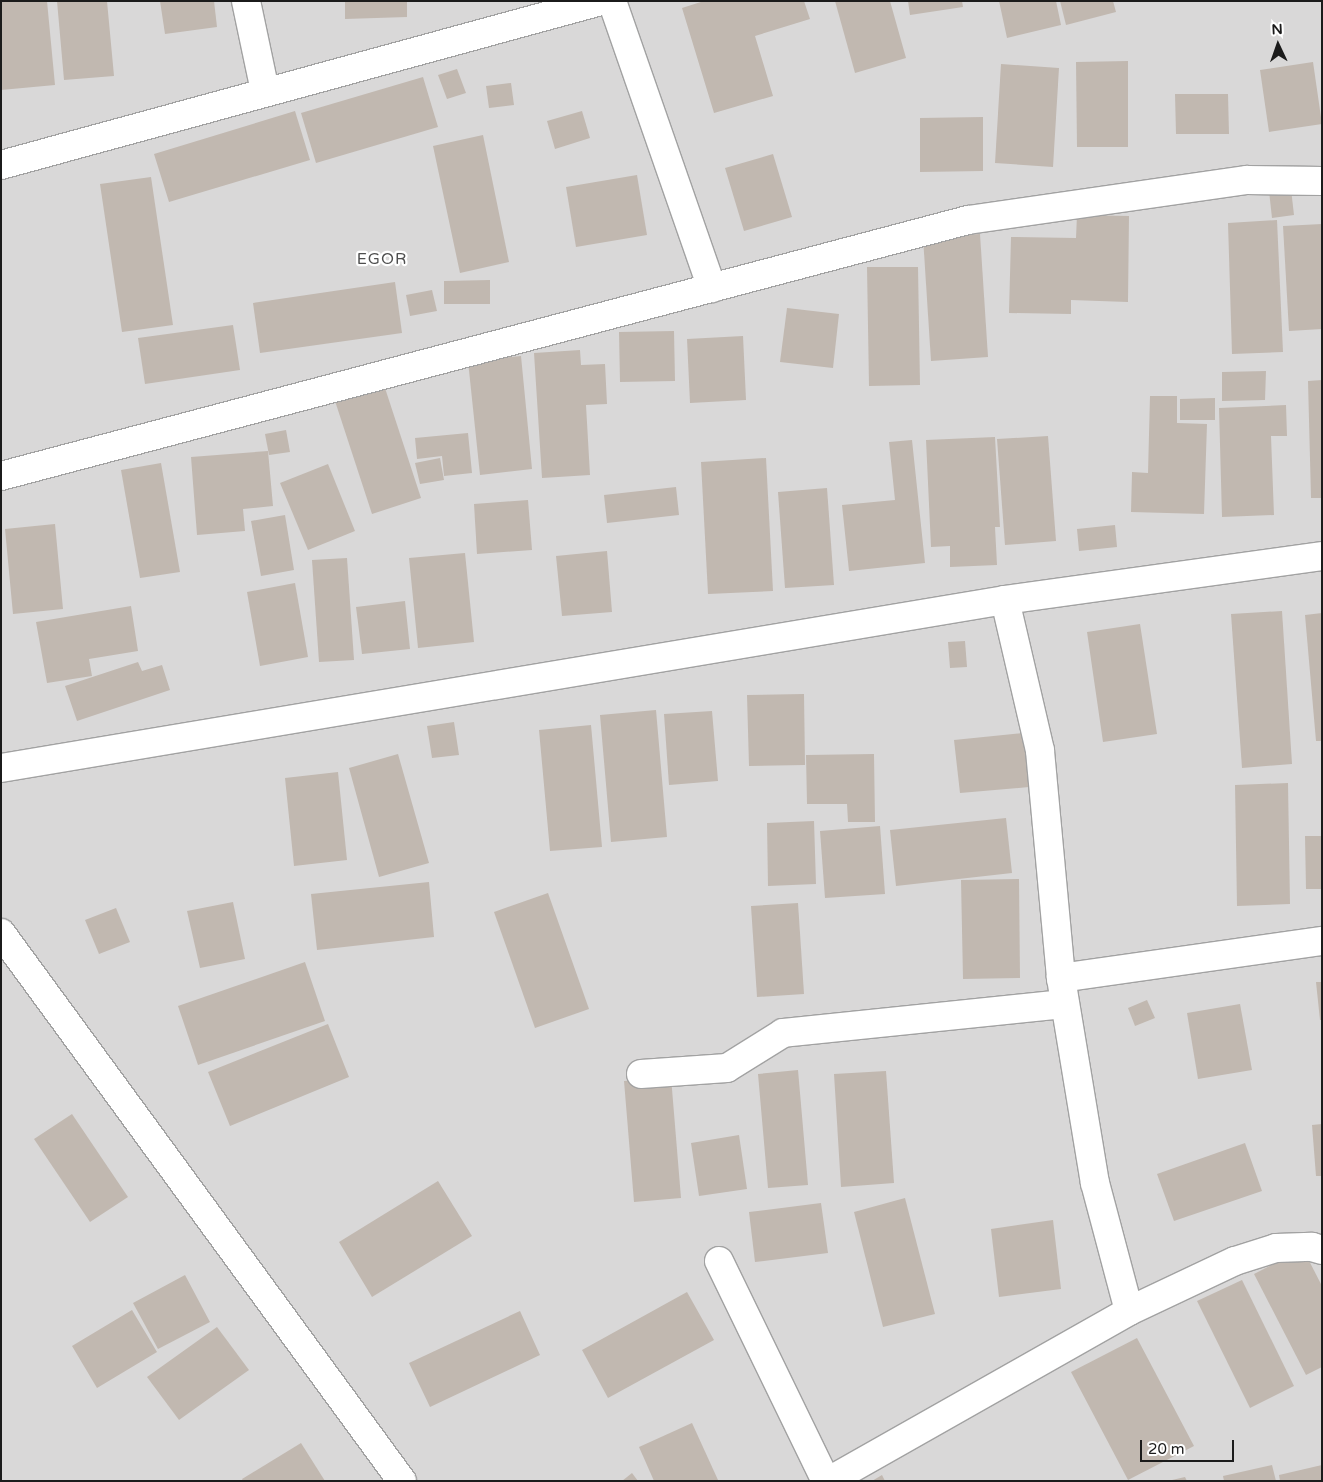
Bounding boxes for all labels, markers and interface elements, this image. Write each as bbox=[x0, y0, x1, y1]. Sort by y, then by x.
north arrow bbox=[1253, 20, 1303, 70]
text: N bbox=[1271, 21, 1283, 38]
district label: EGOR bbox=[356, 249, 408, 269]
scale bar bbox=[1143, 1430, 1237, 1462]
text: 20 m bbox=[1148, 1440, 1185, 1458]

